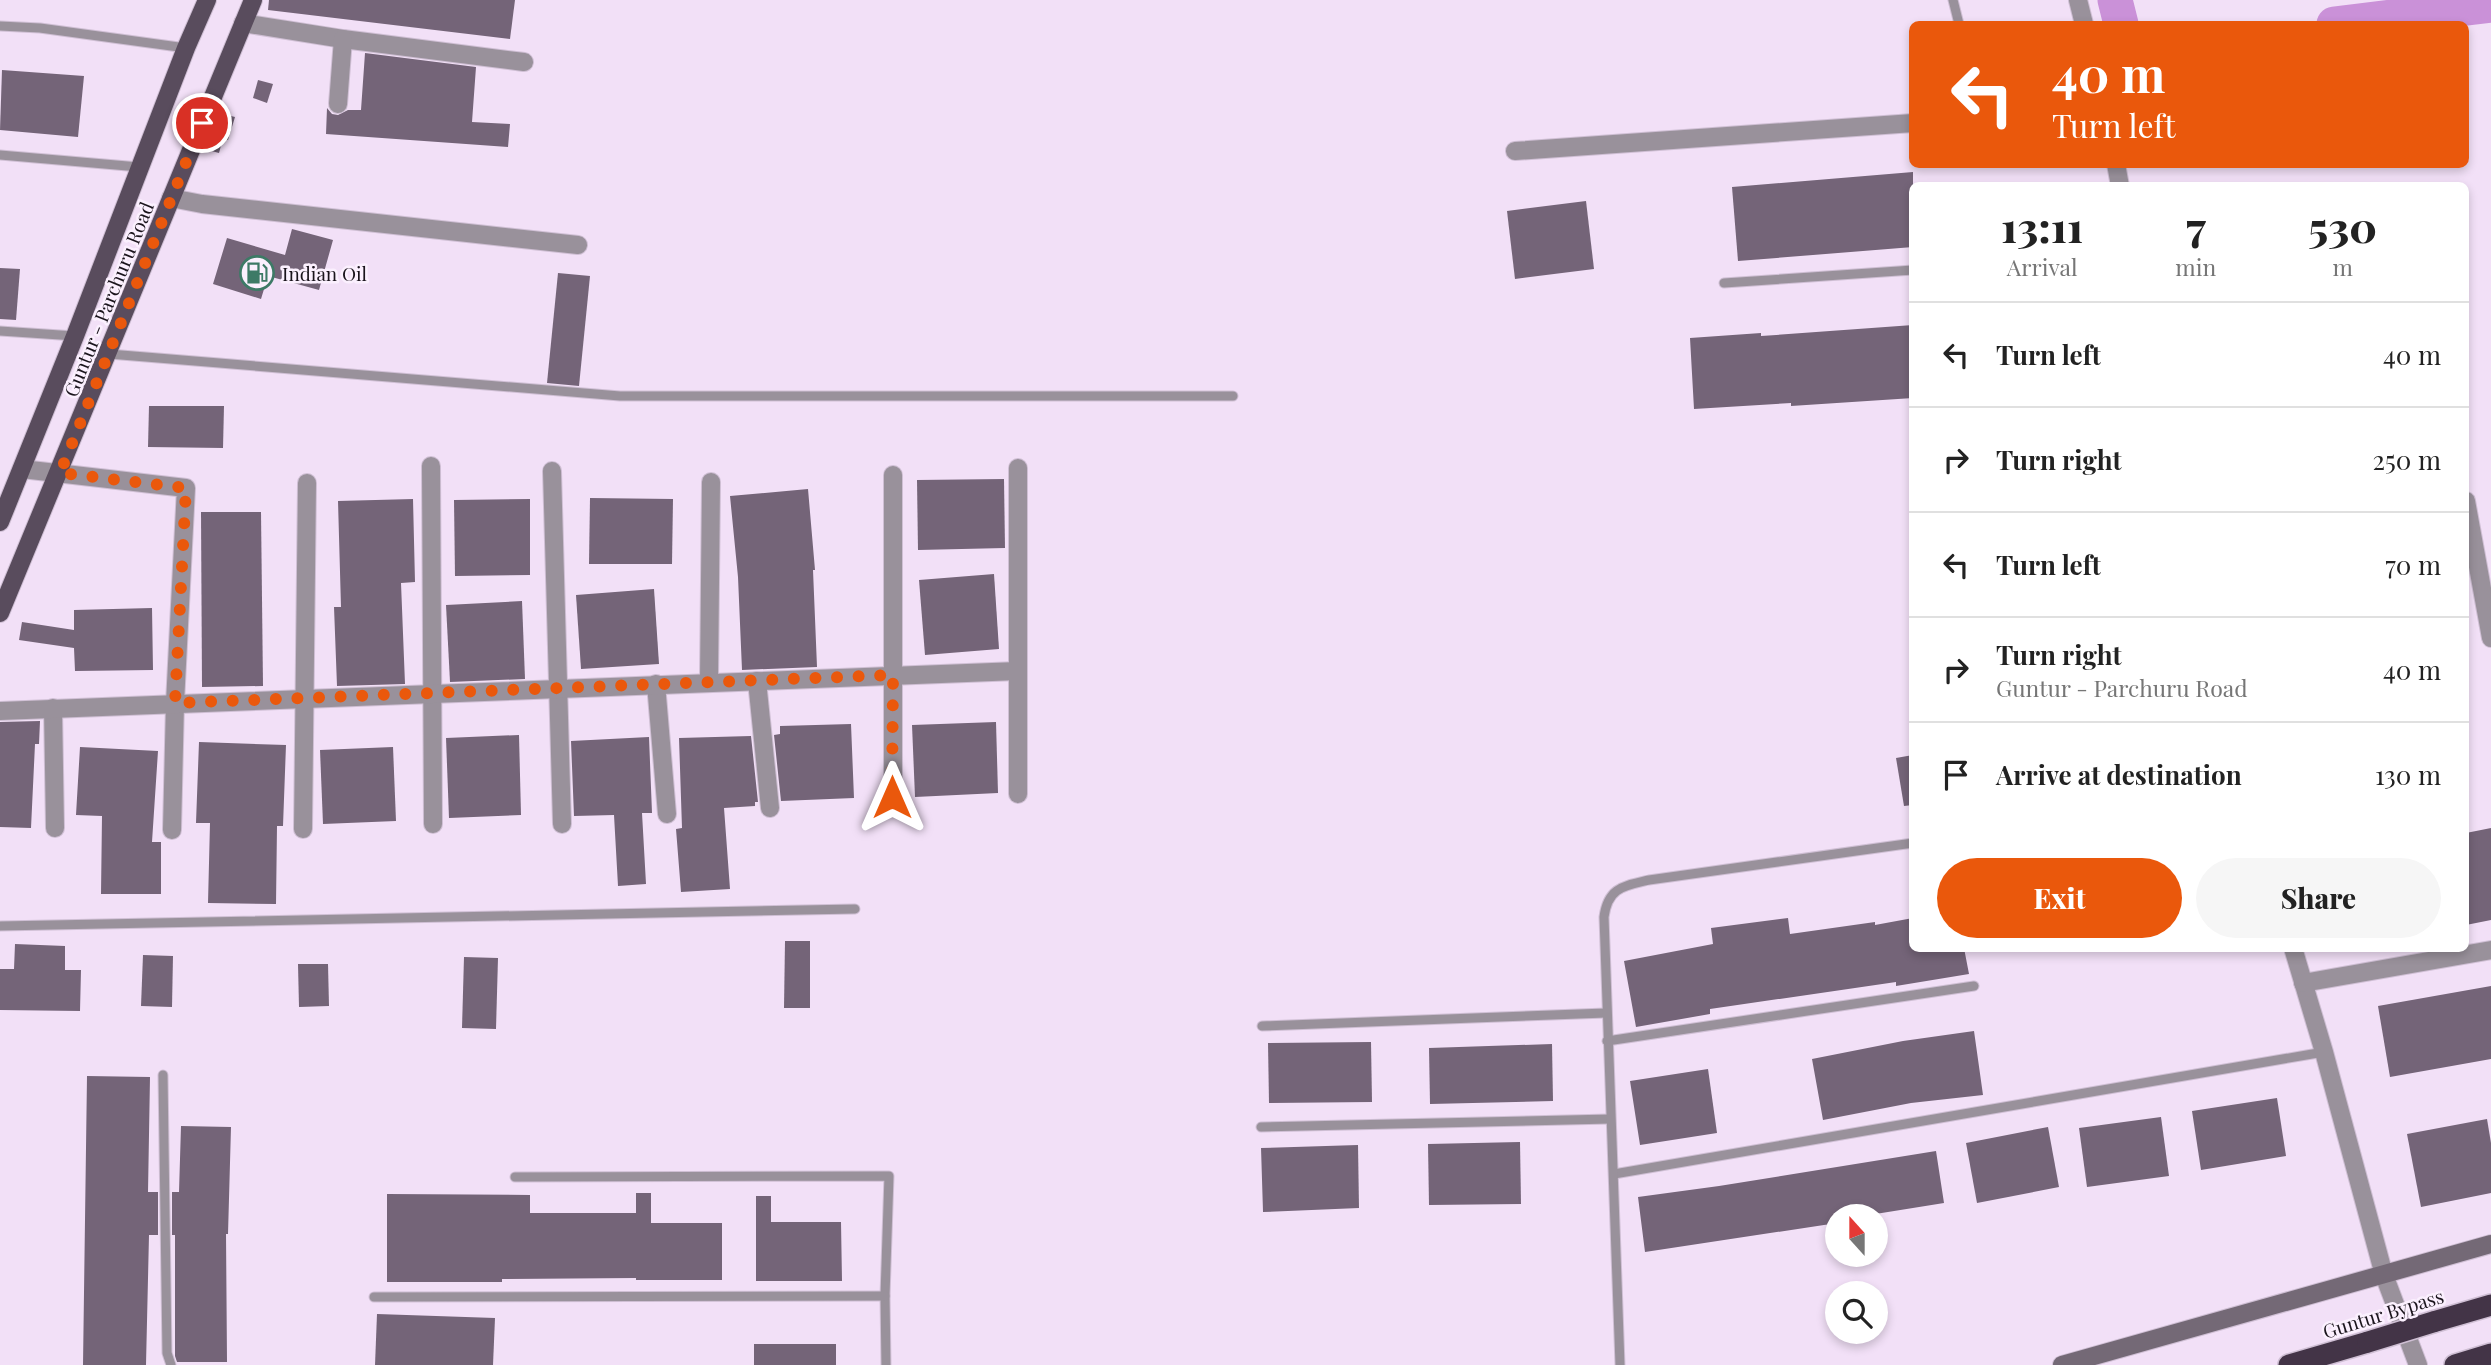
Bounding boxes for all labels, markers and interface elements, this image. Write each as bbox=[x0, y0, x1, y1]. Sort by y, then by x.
text: 40 m bbox=[2052, 40, 2165, 105]
icon: left bbox=[1937, 49, 2028, 140]
pin bbox=[172, 93, 232, 153]
text: Turn left bbox=[2052, 103, 2176, 146]
icon: arrive bbox=[183, 104, 221, 142]
street label: Guntur - Parchuru Road bbox=[57, 198, 159, 400]
text: 13:11 bbox=[2001, 198, 2083, 254]
text: 7 bbox=[2186, 198, 2206, 254]
text: 530 bbox=[2308, 198, 2377, 254]
text: Arrival bbox=[2007, 251, 2078, 282]
text: min bbox=[2175, 251, 2216, 282]
text: m bbox=[2332, 251, 2353, 282]
fuel station icon: Indian Oil bbox=[238, 254, 276, 292]
place label: Indian Oil bbox=[282, 260, 368, 286]
icon: left bbox=[1937, 336, 1975, 374]
text: Turn left bbox=[1996, 337, 2101, 372]
text: 40 m bbox=[2383, 337, 2441, 372]
icon: right bbox=[1937, 441, 1975, 479]
text: Turn right bbox=[1996, 442, 2122, 477]
text: 250 m bbox=[2373, 442, 2441, 477]
icon: left bbox=[1937, 546, 1975, 584]
text: Turn left bbox=[1996, 547, 2101, 582]
text: 70 m bbox=[2385, 547, 2441, 582]
text: Turn right bbox=[1996, 637, 2122, 672]
icon: right bbox=[1937, 651, 1975, 689]
text: 40 m bbox=[2383, 652, 2441, 687]
text: Guntur - Parchuru Road bbox=[1996, 672, 2248, 703]
icon: arrive bbox=[1937, 756, 1975, 794]
text: Arrive at destination bbox=[1996, 757, 2242, 792]
text: 130 m bbox=[2375, 757, 2441, 792]
position arrow bbox=[855, 760, 929, 834]
button: Exit bbox=[1937, 858, 2182, 938]
button: Share bbox=[2196, 858, 2441, 938]
north arrow bbox=[1825, 1204, 1888, 1267]
map controls bbox=[1825, 1204, 1888, 1344]
button: search bbox=[1825, 1281, 1888, 1344]
street label: Guntur Bypass bbox=[2319, 1282, 2447, 1344]

